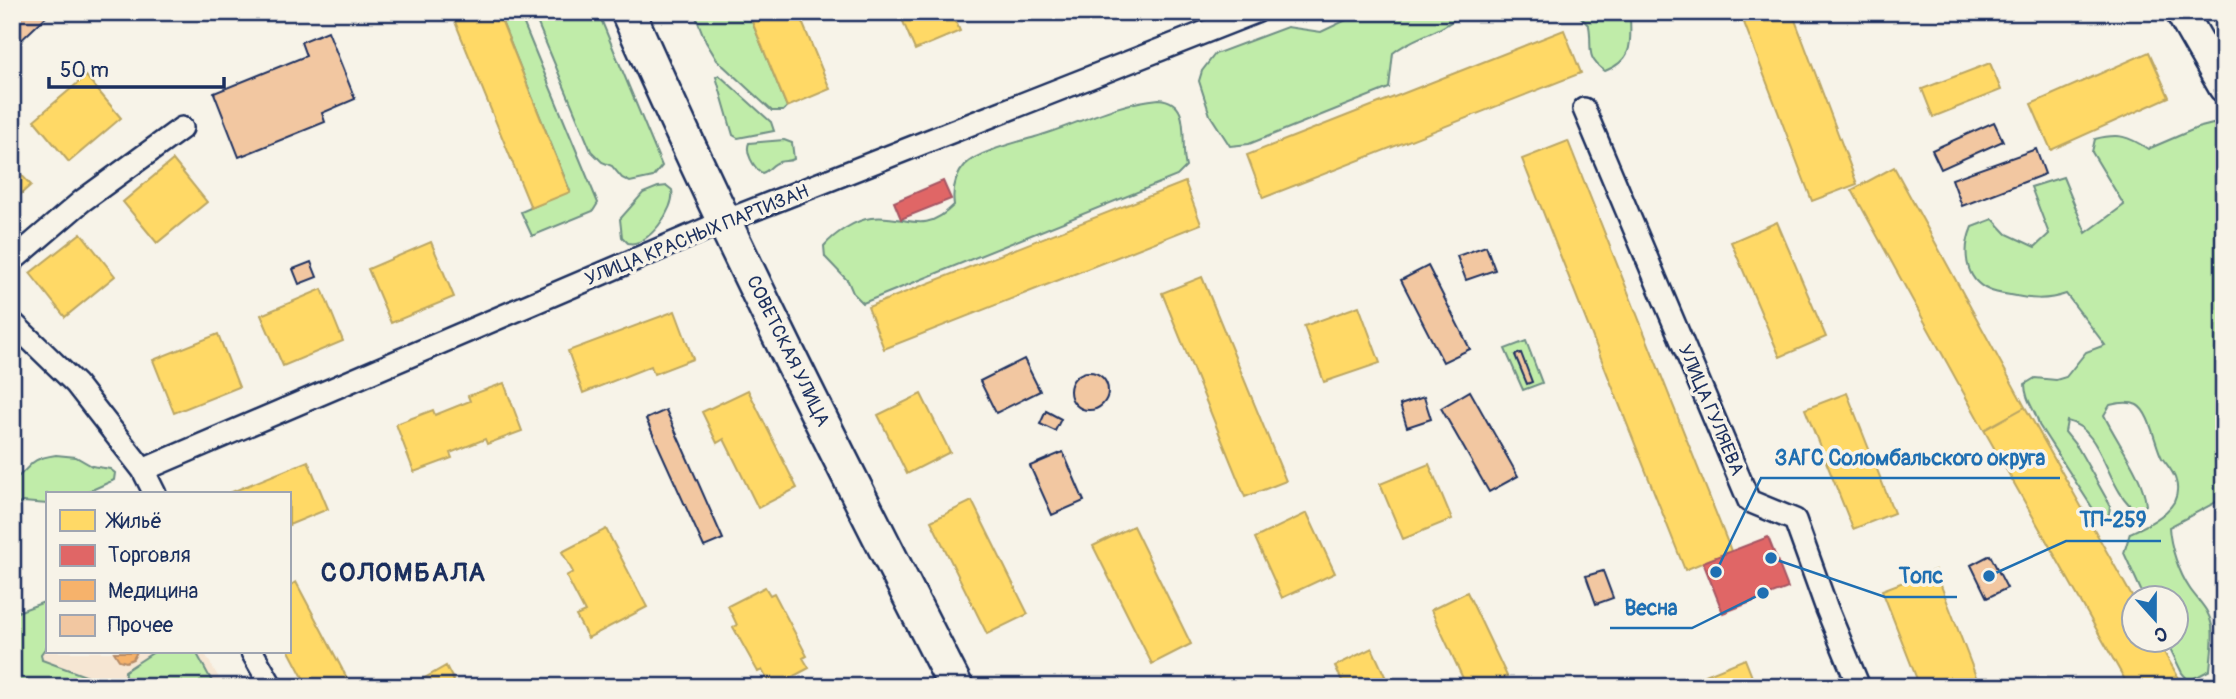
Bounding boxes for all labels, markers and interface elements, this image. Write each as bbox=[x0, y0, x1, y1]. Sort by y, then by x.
scale bar bbox=[49, 46, 224, 90]
text: 50 m bbox=[60, 57, 109, 84]
street label: УЛИЦА КРАСНЫХ ПАРТИЗАН bbox=[581, 179, 813, 291]
street label: СОВЕТСКАЯ УЛИЦА bbox=[741, 272, 835, 430]
street label: УЛИЦА ГУЛЯЕВА bbox=[1673, 341, 1749, 479]
callout: ЗАГС Соломбальского округа bbox=[1761, 436, 2060, 478]
text: ЗАГС Соломбальского округа bbox=[1775, 445, 2045, 472]
legend bbox=[46, 492, 290, 654]
callout: ТП-259 bbox=[2066, 499, 2161, 541]
text: ТП-259 bbox=[2078, 507, 2147, 534]
text: Жильё bbox=[105, 508, 162, 535]
text: Торговля bbox=[108, 542, 191, 569]
callout: Топс bbox=[1885, 555, 1957, 597]
district label: СОЛОМБАЛА bbox=[321, 557, 487, 589]
text: Топс bbox=[1898, 563, 1943, 590]
text: Медицина bbox=[108, 578, 198, 605]
north arrow bbox=[2120, 584, 2190, 654]
callout: Весна bbox=[1610, 586, 1692, 628]
text: Весна bbox=[1624, 595, 1678, 622]
text: Прочее bbox=[108, 612, 174, 639]
text: С bbox=[2151, 621, 2171, 647]

